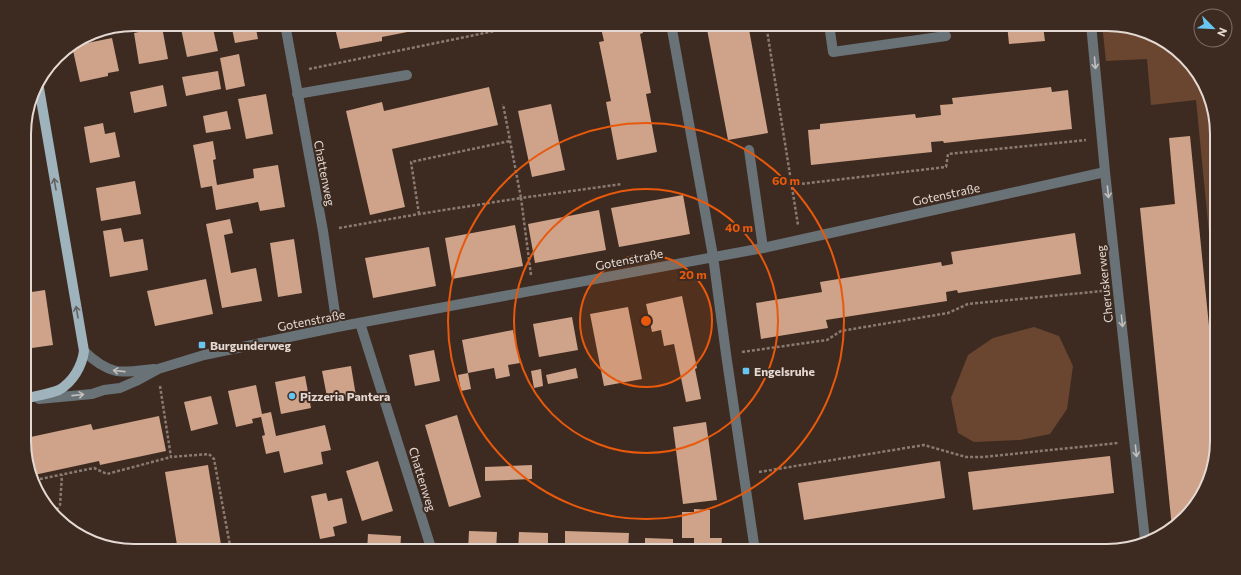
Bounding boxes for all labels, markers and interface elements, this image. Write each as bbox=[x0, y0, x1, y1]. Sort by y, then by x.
north arrow bbox=[1193, 8, 1233, 48]
text: N bbox=[1215, 26, 1230, 39]
one-way arrow bbox=[1091, 56, 1099, 69]
street label: Chattenweg bbox=[312, 139, 338, 207]
text: 60 m bbox=[772, 173, 800, 187]
one-way arrow bbox=[51, 178, 59, 191]
street label: Gotenstraße bbox=[911, 180, 981, 208]
one-way arrow bbox=[1104, 185, 1111, 198]
text: 40 m bbox=[725, 220, 753, 234]
street label: Cheruskerweg bbox=[1093, 244, 1115, 324]
street label: Gotenstraße bbox=[594, 246, 664, 272]
text: 20 m bbox=[679, 267, 707, 281]
one-way arrow bbox=[73, 306, 81, 319]
street label: Gotenstraße bbox=[276, 307, 346, 333]
centre of rings bbox=[639, 314, 653, 328]
one-way arrow bbox=[1118, 314, 1125, 327]
place label: Burgunderweg bbox=[210, 338, 291, 352]
marker: Burgunderweg bbox=[197, 340, 207, 350]
place label: Engelsruhe bbox=[754, 364, 815, 378]
marker: Engelsruhe bbox=[741, 366, 751, 376]
one-way arrow bbox=[113, 367, 126, 374]
place label: Pizzeria Pantera bbox=[300, 389, 390, 403]
marker: Pizzeria Pantera bbox=[287, 391, 297, 401]
one-way arrow bbox=[71, 392, 84, 399]
one-way arrow bbox=[1132, 444, 1139, 457]
street label: Chattenweg bbox=[407, 445, 440, 513]

